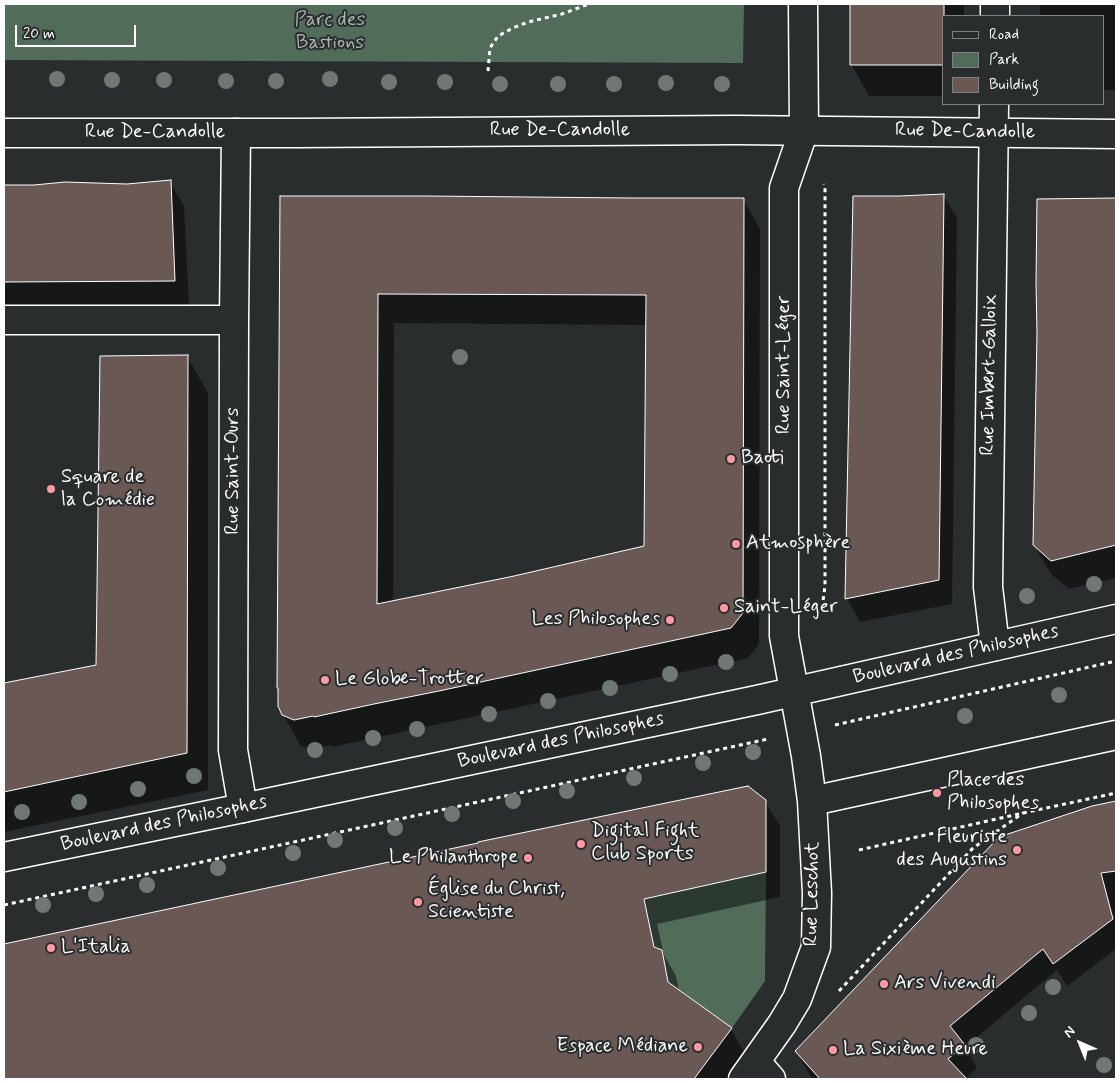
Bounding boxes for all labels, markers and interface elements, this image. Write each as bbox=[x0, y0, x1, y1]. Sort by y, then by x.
park label: Parc des Bastions bbox=[294, 9, 366, 56]
scale bar bbox=[18, 15, 139, 47]
legend bbox=[942, 15, 1105, 105]
text: 20 m bbox=[23, 24, 55, 44]
text: Road bbox=[989, 25, 1019, 45]
text: Park bbox=[989, 50, 1019, 70]
text: Building bbox=[989, 75, 1039, 95]
street label: Rue De-Candolle bbox=[490, 119, 630, 143]
street label: Rue De-Candolle bbox=[895, 119, 1035, 145]
street label: Rue De-Candolle bbox=[85, 121, 225, 145]
street label: Rue Imbert-Galloix bbox=[977, 294, 1003, 456]
street label: Rue Saint-Léger bbox=[773, 296, 797, 434]
street label: Rue Saint-Ours bbox=[222, 407, 246, 535]
place label: Baoti bbox=[741, 447, 784, 471]
marker: Baoti bbox=[725, 453, 737, 465]
place label: Square de la Comédie bbox=[61, 466, 155, 513]
marker: Square de la Comédie bbox=[45, 483, 57, 495]
place label: Atmosphère bbox=[746, 532, 850, 556]
marker: Atmosphère bbox=[730, 538, 742, 550]
place label: Saint-Léger bbox=[734, 596, 837, 620]
marker: Saint-Léger bbox=[718, 602, 730, 614]
place label: Les Philosophes bbox=[531, 608, 660, 632]
marker: Les Philosophes bbox=[664, 614, 676, 626]
street label: Boulevard des Philosophes bbox=[851, 620, 1061, 690]
place label: Le Globe-Trotter bbox=[335, 668, 484, 692]
marker: Le Globe-Trotter bbox=[319, 674, 331, 686]
street label: Boulevard des Philosophes bbox=[456, 707, 666, 775]
place label: Place des Philosophes bbox=[947, 769, 1039, 816]
marker: Place des Philosophes bbox=[931, 787, 943, 799]
street label: Boulevard des Philosophes bbox=[59, 790, 269, 858]
place label: Digital Fight Club Sports bbox=[591, 820, 699, 867]
place label: Fleuriste des Augustins bbox=[897, 826, 1007, 873]
marker: Digital Fight Club Sports bbox=[575, 838, 587, 850]
street label: Rue Leschot bbox=[800, 841, 826, 947]
marker: Fleuriste des Augustins bbox=[1011, 844, 1023, 856]
place label: Le Philanthrope bbox=[389, 846, 518, 870]
marker: Le Philanthrope bbox=[522, 852, 534, 864]
place label: Église du Christ, Scientiste bbox=[428, 878, 565, 925]
marker: Église du Christ, Scientiste bbox=[412, 896, 424, 908]
place label: L'Italia bbox=[61, 936, 131, 960]
marker: L'Italia bbox=[45, 942, 57, 954]
place label: Ars Vivendi bbox=[894, 972, 996, 996]
marker: Ars Vivendi bbox=[878, 978, 890, 990]
north arrow bbox=[1055, 1018, 1105, 1068]
text: N bbox=[1060, 1023, 1079, 1042]
place label: Espace Médiane bbox=[557, 1035, 688, 1059]
place label: La Sixième Heure bbox=[843, 1038, 988, 1062]
marker: Espace Médiane bbox=[692, 1041, 704, 1053]
marker: La Sixième Heure bbox=[827, 1044, 839, 1056]

